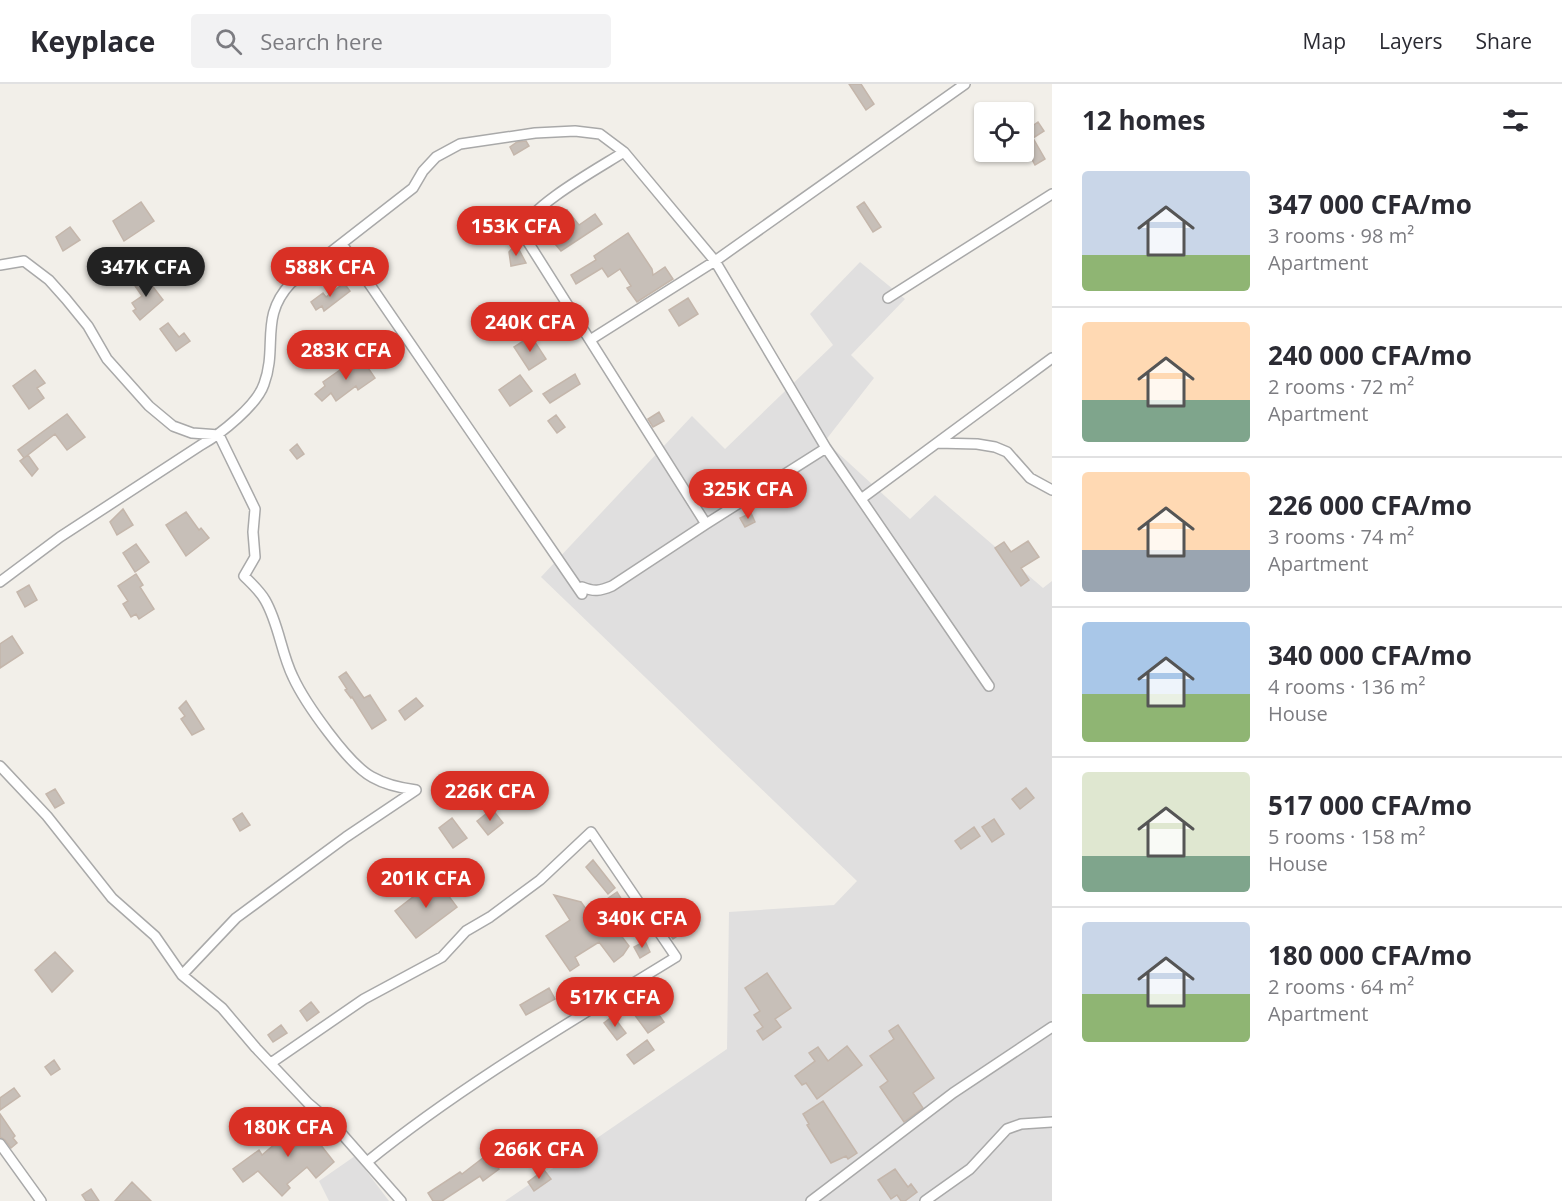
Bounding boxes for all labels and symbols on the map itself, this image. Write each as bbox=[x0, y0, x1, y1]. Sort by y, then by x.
pin: 153K CFA bbox=[454, 206, 578, 257]
pin: 347K CFA bbox=[84, 247, 208, 298]
pin: 588K CFA bbox=[268, 247, 392, 298]
pin: 240K CFA bbox=[468, 302, 592, 353]
pin: 283K CFA bbox=[284, 330, 408, 381]
pin: 325K CFA bbox=[686, 469, 810, 520]
pin: 226K CFA bbox=[428, 771, 552, 822]
pin: 201K CFA bbox=[364, 858, 488, 909]
pin: 340K CFA bbox=[580, 898, 704, 949]
pin: 517K CFA bbox=[553, 977, 677, 1028]
pin: 180K CFA bbox=[226, 1107, 350, 1158]
pin: 266K CFA bbox=[477, 1129, 601, 1180]

